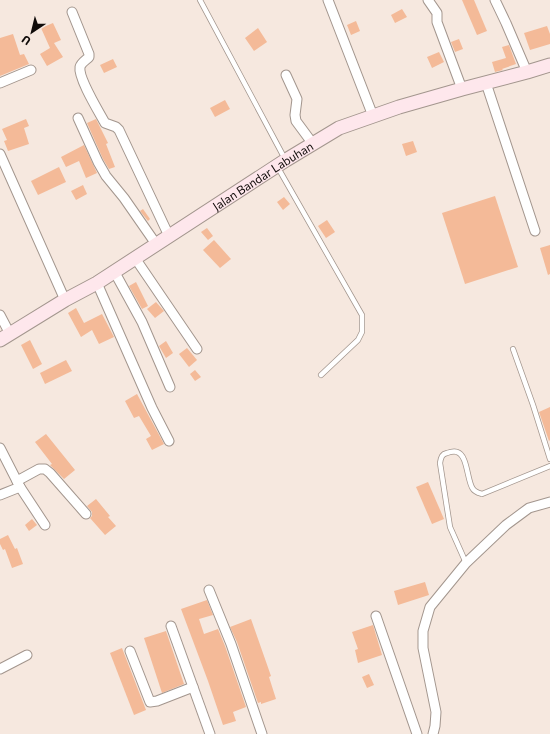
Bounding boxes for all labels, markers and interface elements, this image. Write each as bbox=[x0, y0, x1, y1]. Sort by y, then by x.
north arrow bbox=[12, 12, 52, 52]
text: U bbox=[19, 33, 33, 48]
street label: Jalan Bandar Labuhan bbox=[210, 138, 316, 214]

